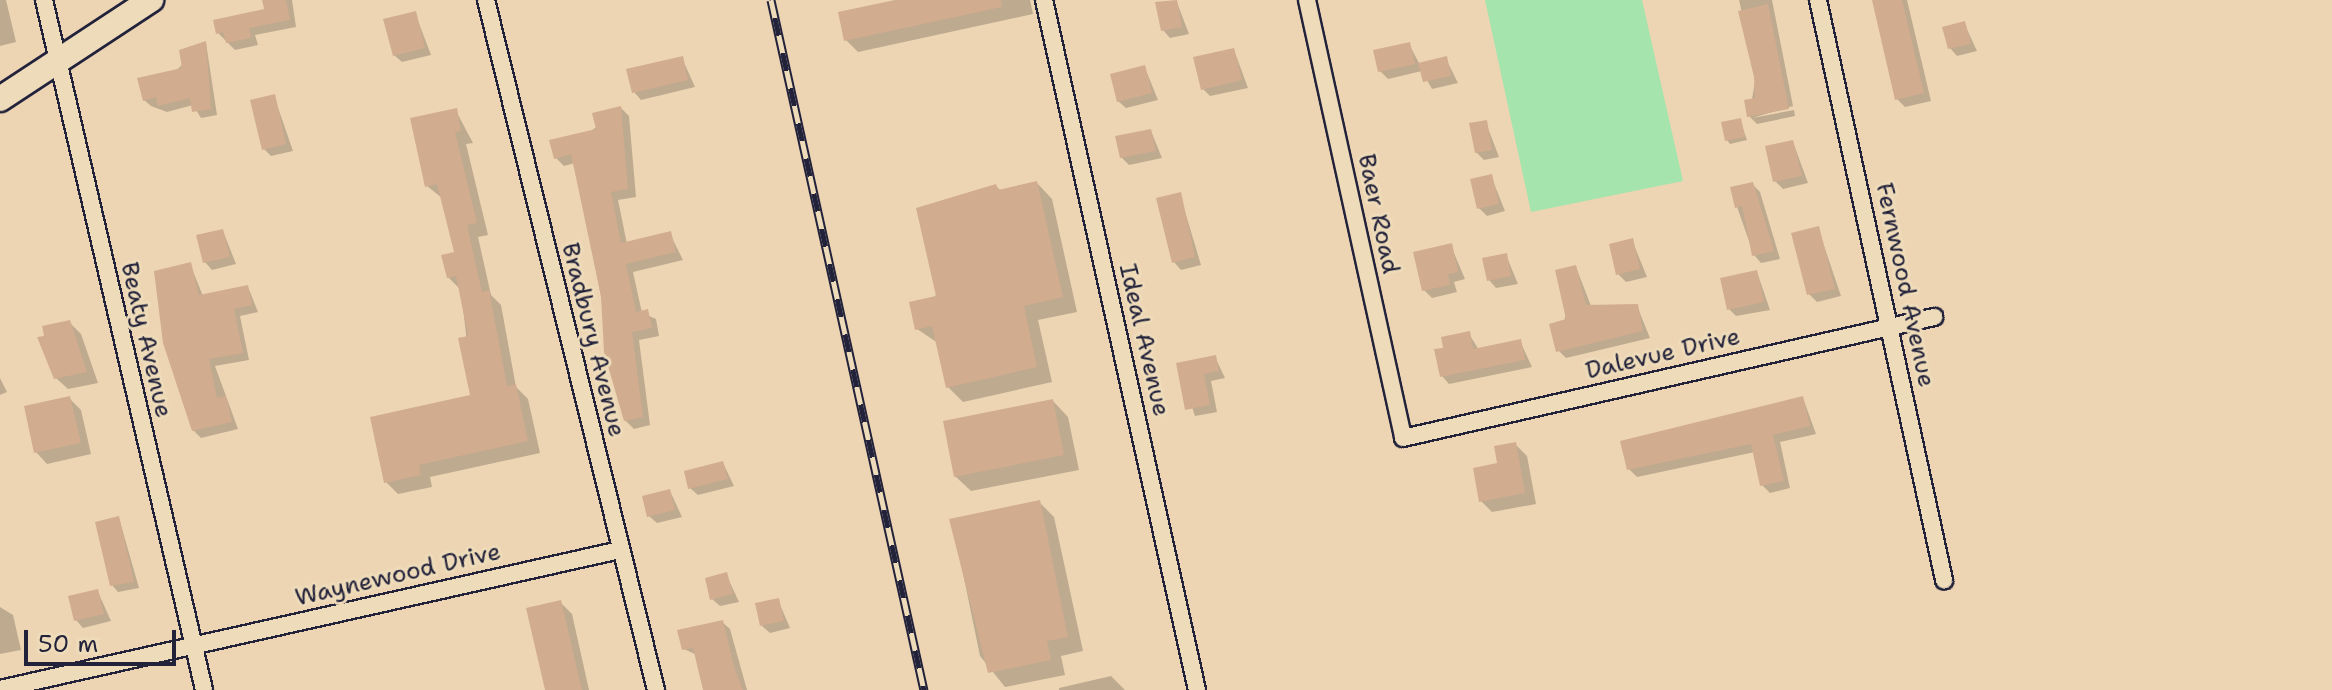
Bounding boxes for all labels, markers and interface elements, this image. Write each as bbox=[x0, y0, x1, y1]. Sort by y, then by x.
street label: Baer Road bbox=[1351, 152, 1405, 276]
street label: Fernwood Avenue bbox=[1869, 180, 1941, 390]
street label: Bradbury Avenue bbox=[555, 240, 631, 440]
street label: Beaty Avenue bbox=[114, 259, 178, 421]
street label: Ideal Avenue bbox=[1112, 261, 1176, 419]
street label: Dalevue Drive bbox=[1583, 322, 1743, 386]
street label: Waynewood Drive bbox=[292, 537, 504, 613]
scale bar bbox=[28, 614, 180, 664]
text: 50 m bbox=[38, 628, 98, 660]

